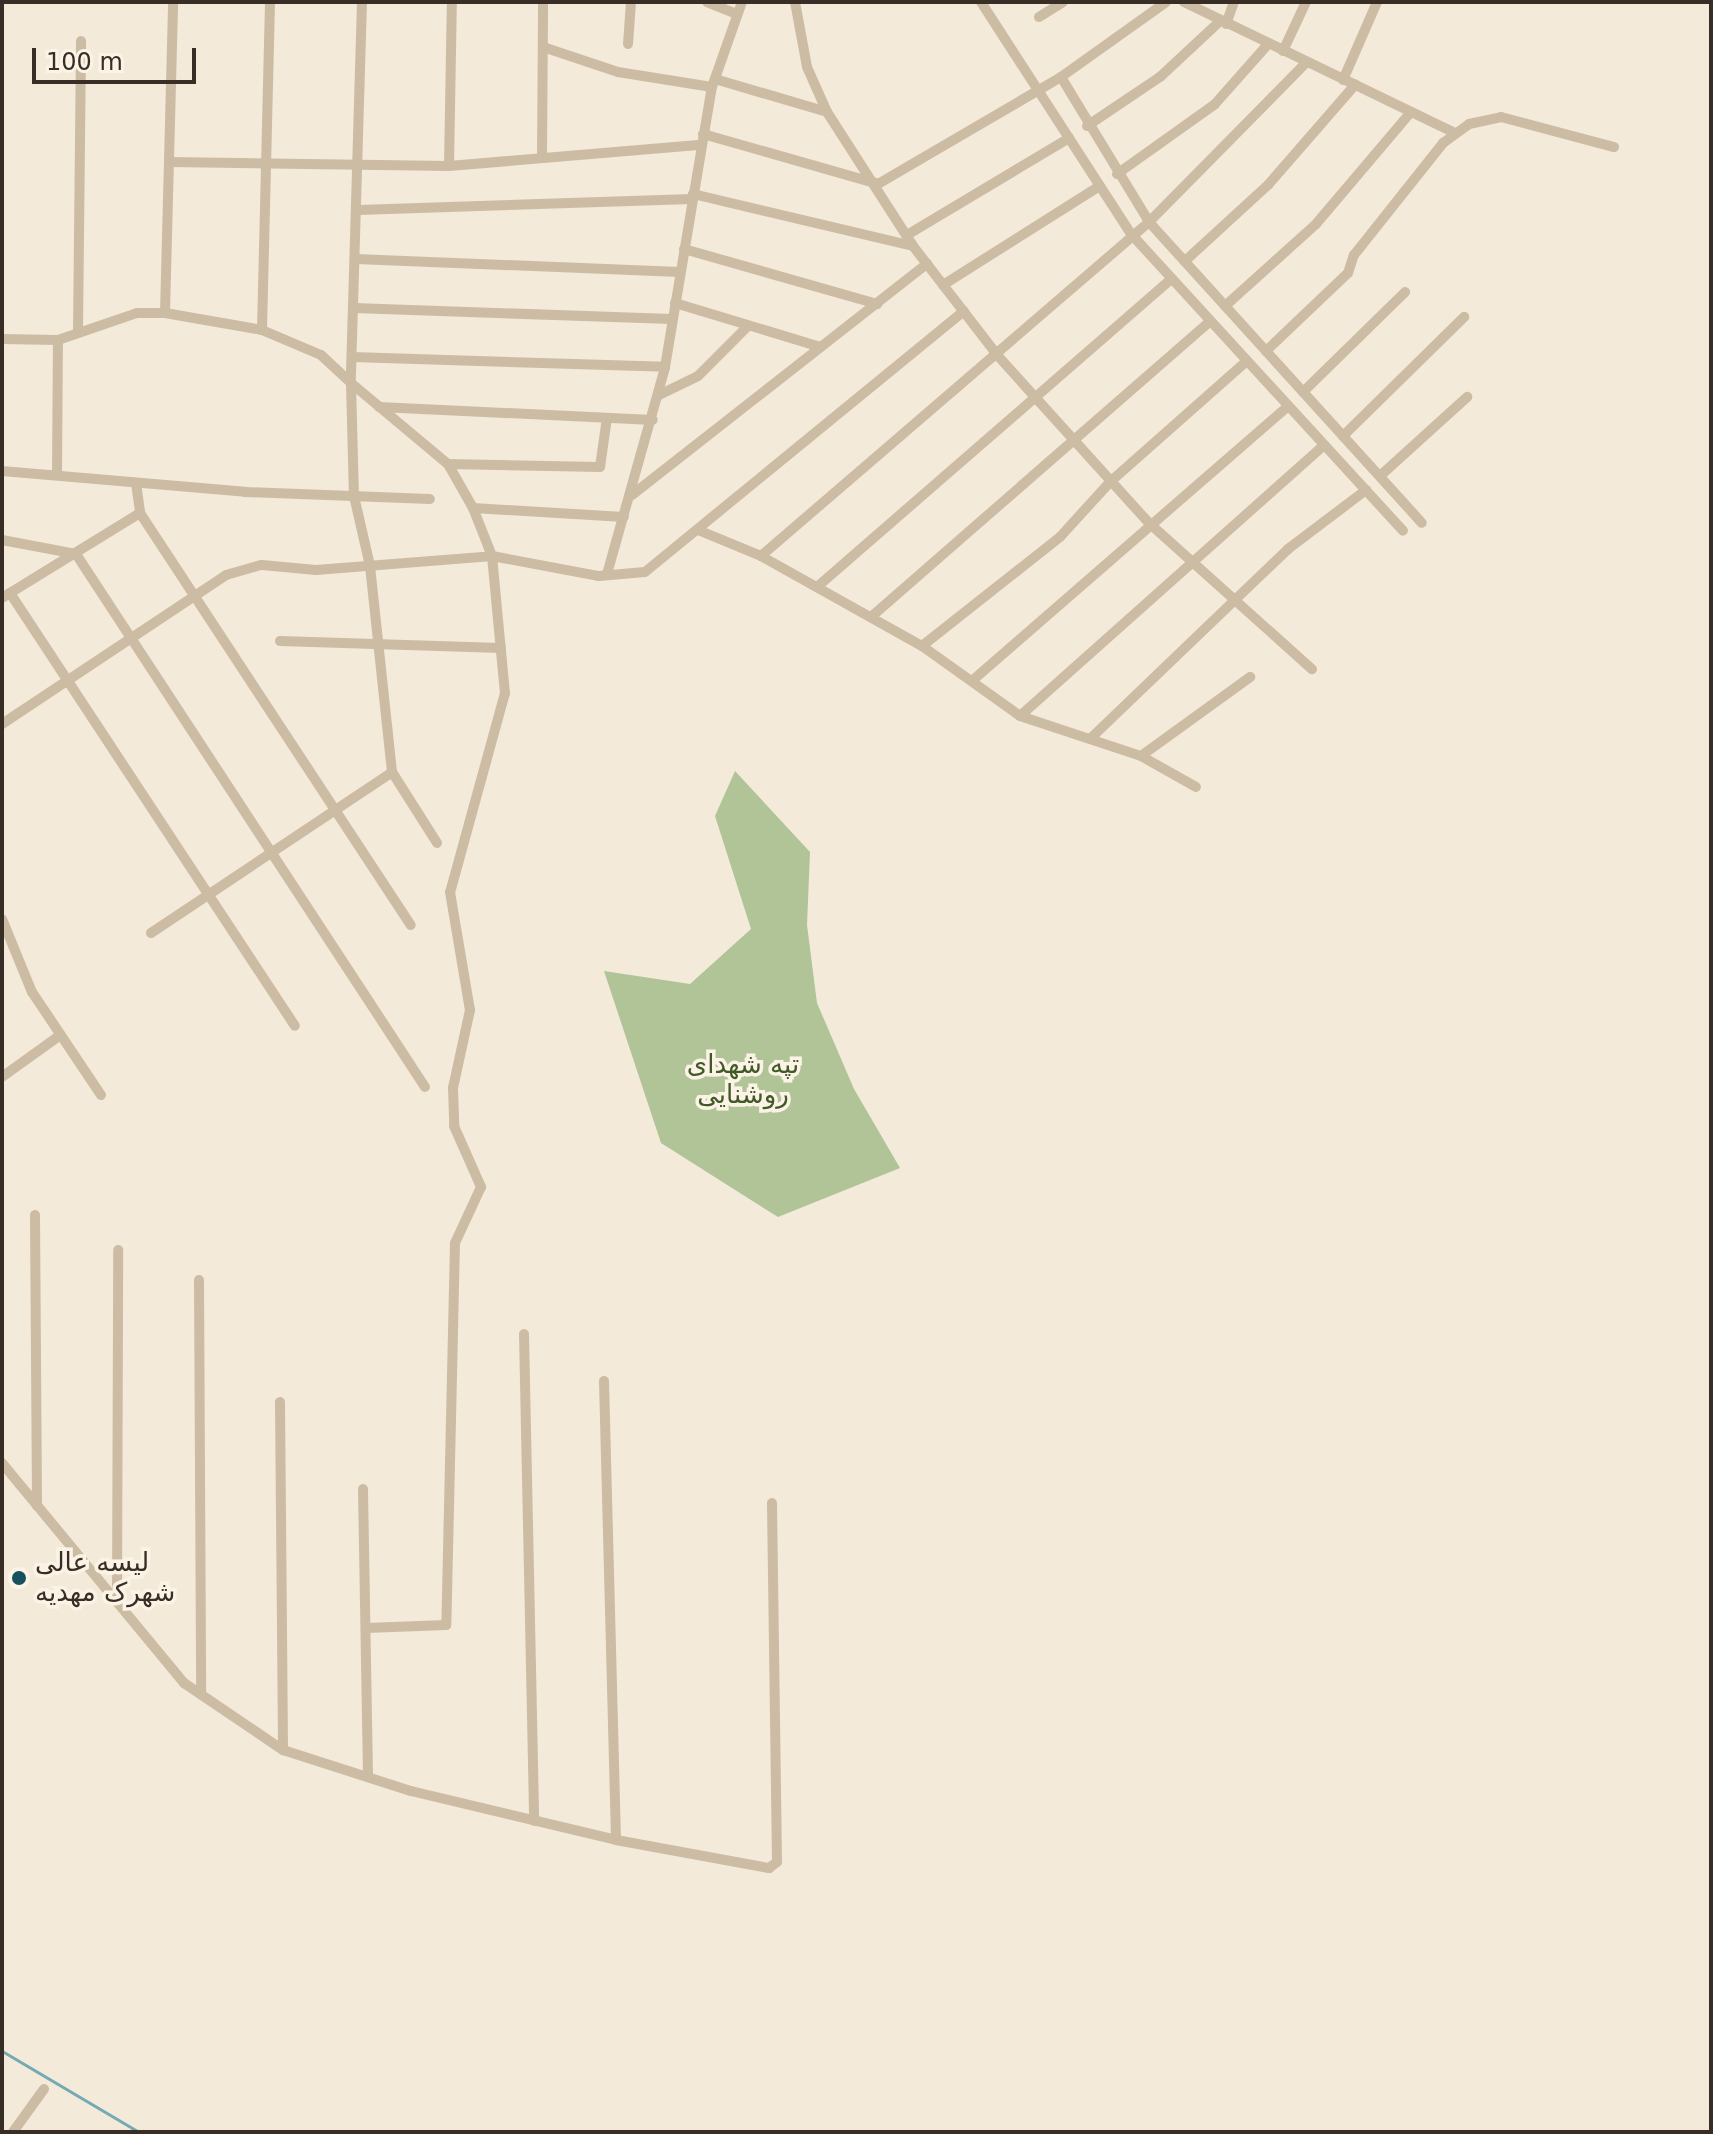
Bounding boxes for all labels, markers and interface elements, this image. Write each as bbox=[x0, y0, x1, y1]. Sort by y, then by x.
scale bar bbox=[36, 32, 200, 82]
text: 100 m bbox=[46, 48, 123, 76]
park label: تپه شهدای روشنایی bbox=[687, 1049, 799, 1110]
place label: لیسه عالی شهرک مهدیه bbox=[35, 1547, 175, 1608]
marker: لیسه عالی شهرک مهدیه bbox=[10, 1569, 28, 1587]

